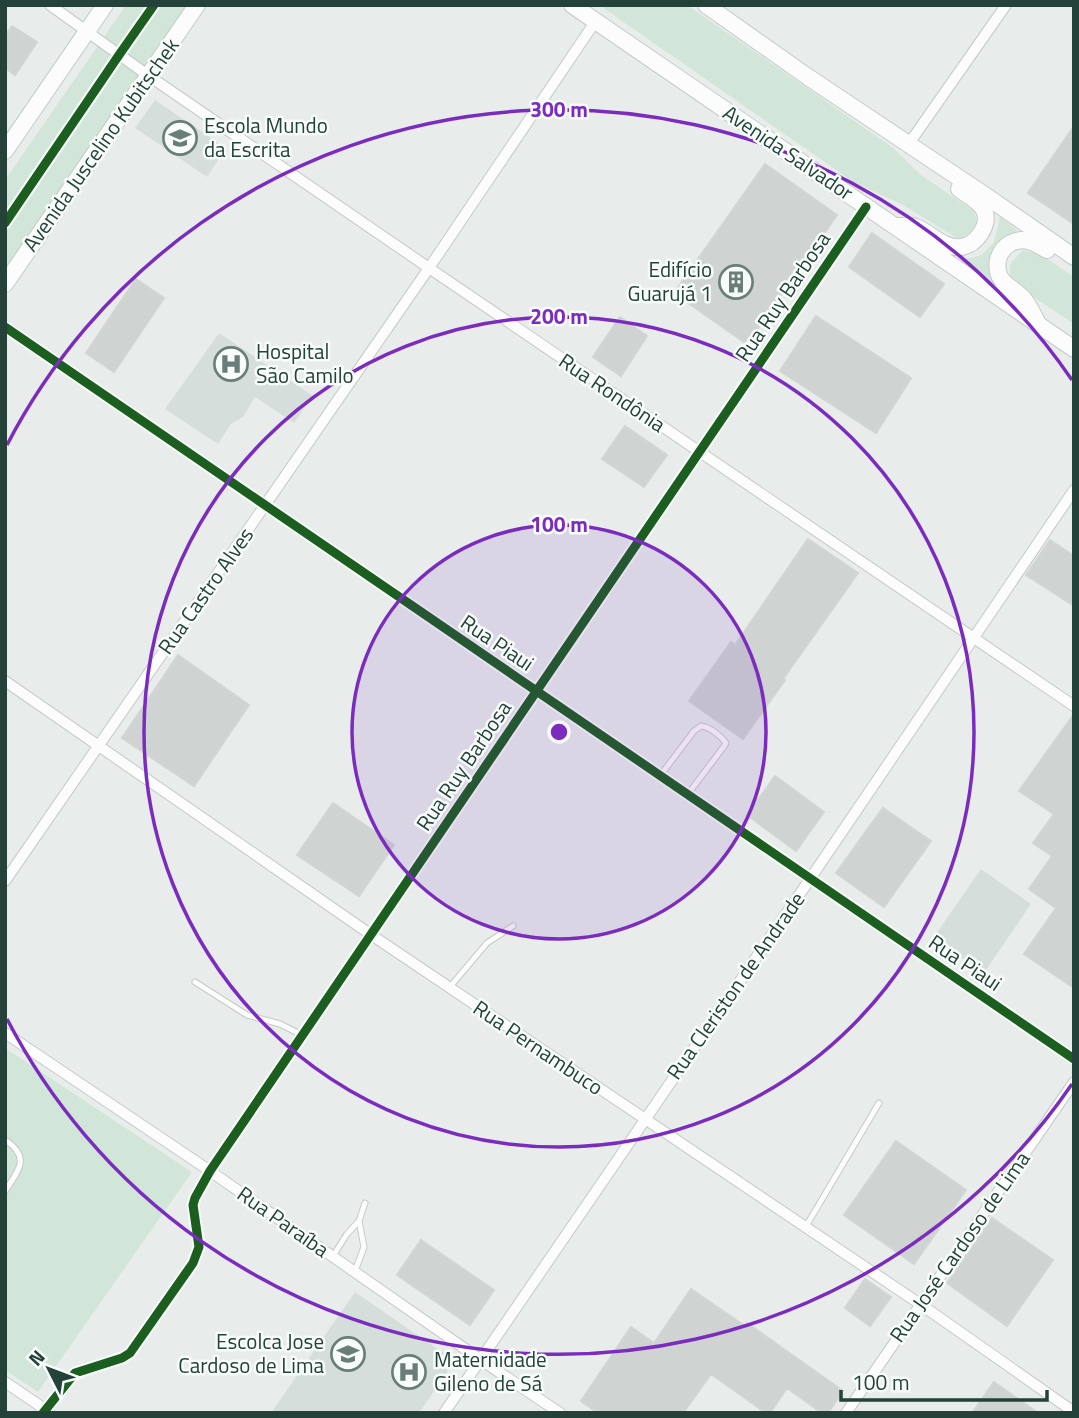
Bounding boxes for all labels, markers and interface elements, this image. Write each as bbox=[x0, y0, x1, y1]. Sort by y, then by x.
street label: Avenida Juscelino Kubitschek bbox=[14, 31, 186, 258]
text: 300 m bbox=[530, 93, 588, 125]
street label: Avenida Salvador bbox=[717, 97, 860, 208]
place label: Escola Mundo da Escrita bbox=[204, 109, 328, 165]
school or university icon: Escola Mundo da Escrita bbox=[161, 119, 199, 157]
street label: Rua Ruy Barbosa bbox=[727, 224, 838, 368]
place label: Edifício Guarujá 1 bbox=[627, 253, 712, 309]
building icon: Edifício Guarujá 1 bbox=[717, 263, 755, 301]
text: 200 m bbox=[530, 300, 588, 332]
place label: Hospital São Camilo bbox=[256, 335, 354, 391]
hospital icon: Hospital São Camilo bbox=[212, 345, 250, 383]
street label: Rua Rondônia bbox=[553, 345, 673, 440]
text: 100 m bbox=[530, 508, 588, 540]
street label: Rua Castro Alves bbox=[149, 520, 261, 660]
street label: Rua Piaui bbox=[454, 606, 541, 679]
street label: Rua Ruy Barbosa bbox=[408, 693, 519, 837]
centre of rings bbox=[547, 720, 571, 744]
street label: Rua Cleriston de Andrade bbox=[658, 885, 812, 1086]
street label: Rua Piaui bbox=[922, 926, 1009, 999]
street label: Rua Pernambuco bbox=[467, 992, 610, 1103]
street label: Rua José Cardoso de Lima bbox=[881, 1144, 1038, 1349]
street label: Rua Paraíba bbox=[231, 1178, 337, 1265]
place label: Escolca Jose Cardoso de Lima bbox=[178, 1325, 324, 1381]
north arrow bbox=[14, 1334, 84, 1404]
school or university icon: Escolca Jose Cardoso de Lima bbox=[329, 1335, 367, 1373]
text: N bbox=[21, 1343, 51, 1372]
place label: Maternidade Gileno de Sá bbox=[434, 1343, 547, 1399]
hospital icon: Maternidade Gileno de Sá bbox=[390, 1353, 428, 1391]
scale bar bbox=[841, 1358, 1048, 1402]
text: 100 m bbox=[852, 1366, 909, 1398]

